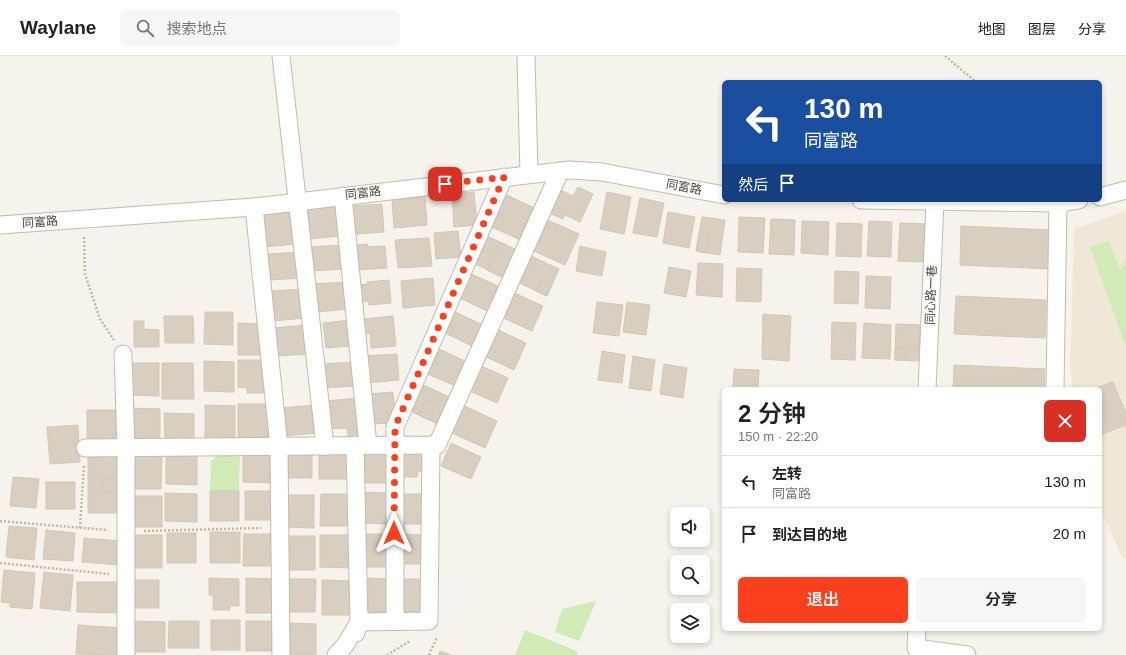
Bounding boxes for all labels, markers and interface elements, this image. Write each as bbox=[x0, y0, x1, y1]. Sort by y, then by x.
search box bbox=[120, 10, 400, 46]
text: Waylane bbox=[20, 17, 96, 38]
icon: search bbox=[134, 17, 156, 39]
text: 搜索地点 bbox=[166, 20, 226, 37]
text: 地图 bbox=[978, 21, 1006, 37]
text: 图层 bbox=[1028, 21, 1056, 37]
text: 分享 bbox=[1078, 21, 1106, 37]
text: 130 m bbox=[804, 93, 883, 124]
icon: left bbox=[738, 96, 790, 148]
text: 同富路 bbox=[804, 131, 858, 151]
pin bbox=[428, 167, 462, 201]
icon: arrive bbox=[776, 172, 798, 194]
icon: arrive bbox=[434, 173, 456, 195]
text: 然后 bbox=[738, 176, 768, 193]
street label: 同富路 bbox=[665, 177, 703, 197]
street label: 同富路 bbox=[344, 184, 382, 202]
street label: 同富路 bbox=[22, 214, 58, 230]
street label: 同心路一巷 bbox=[923, 265, 939, 325]
text: 2 分钟 bbox=[738, 400, 806, 427]
button: close bbox=[1044, 400, 1086, 442]
text: 150 m · 22:20 bbox=[738, 429, 818, 444]
text: 左转 bbox=[772, 465, 802, 482]
icon: left bbox=[738, 471, 760, 493]
text: 130 m bbox=[1044, 473, 1086, 490]
text: 同富路 bbox=[772, 486, 811, 501]
map controls bbox=[670, 507, 710, 643]
button: sound bbox=[670, 507, 710, 547]
position arrow bbox=[373, 512, 415, 554]
icon: arrive bbox=[738, 523, 760, 545]
text: 20 m bbox=[1053, 525, 1086, 542]
text: 到达目的地 bbox=[772, 526, 847, 543]
button: search bbox=[670, 555, 710, 595]
button: 退出 bbox=[738, 577, 908, 623]
button: 分享 bbox=[916, 577, 1086, 623]
button: layers bbox=[670, 603, 710, 643]

